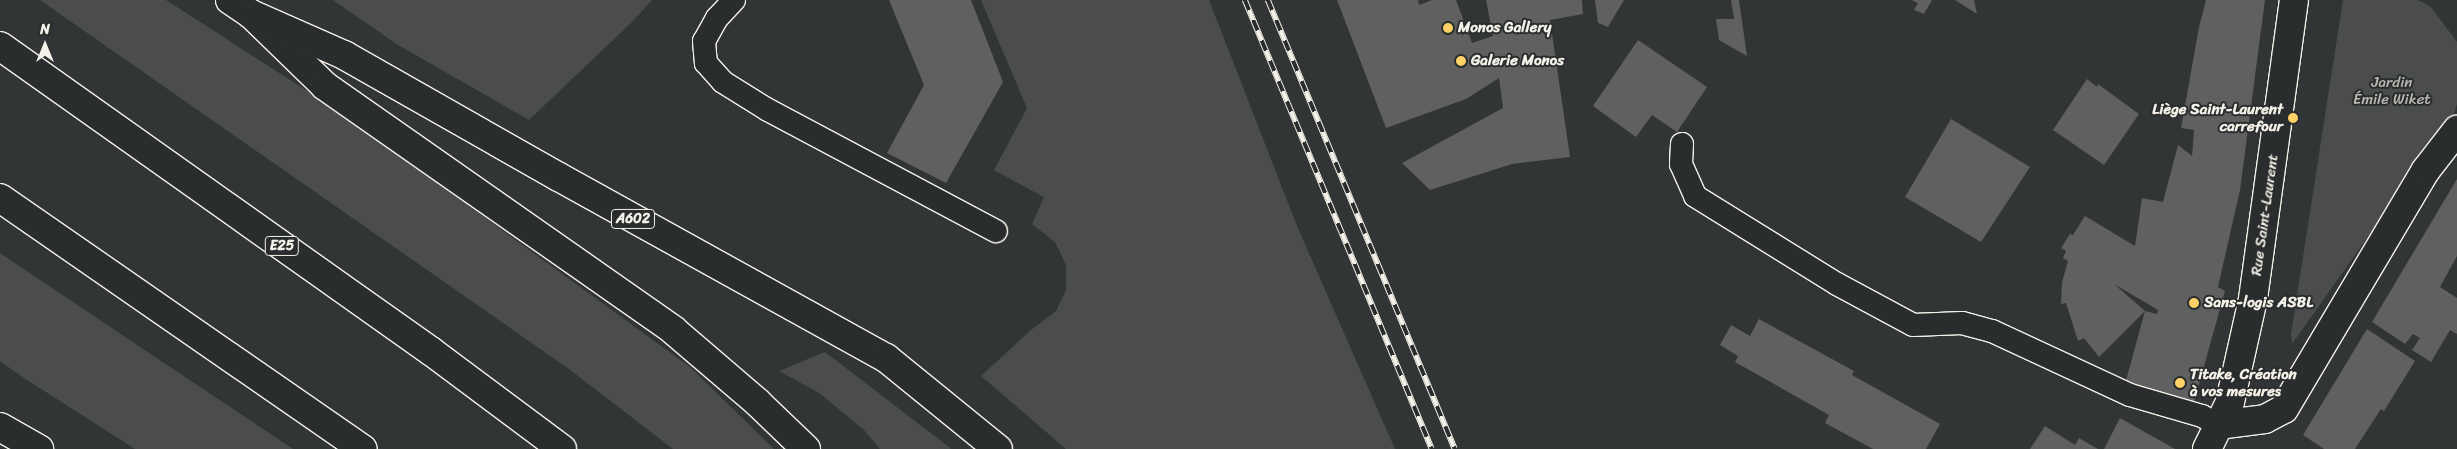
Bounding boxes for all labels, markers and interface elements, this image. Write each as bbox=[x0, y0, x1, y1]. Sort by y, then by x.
text: N bbox=[40, 17, 50, 42]
place label: Monos Gallery bbox=[1458, 19, 1551, 37]
north arrow bbox=[20, 20, 70, 70]
marker: Monos Gallery bbox=[1442, 22, 1454, 34]
place label: Galerie Monos bbox=[1471, 52, 1564, 70]
marker: Galerie Monos bbox=[1455, 55, 1467, 67]
park label: Jardin Émile Wiket bbox=[2353, 73, 2431, 108]
place label: Liège Saint-Laurent carrefour bbox=[2151, 100, 2283, 135]
marker: Liège Saint-Laurent carrefour bbox=[2287, 112, 2299, 124]
street label: Rue Saint-Laurent bbox=[2248, 153, 2282, 277]
road number: A602 bbox=[610, 208, 656, 230]
road number: E25 bbox=[264, 235, 300, 258]
place label: Sans-logis ASBL bbox=[2204, 294, 2313, 312]
marker: Sans-logis ASBL bbox=[2188, 297, 2200, 309]
place label: Titake, Création à vos mesures bbox=[2190, 365, 2297, 400]
marker: Titake, Création à vos mesures bbox=[2174, 377, 2186, 389]

